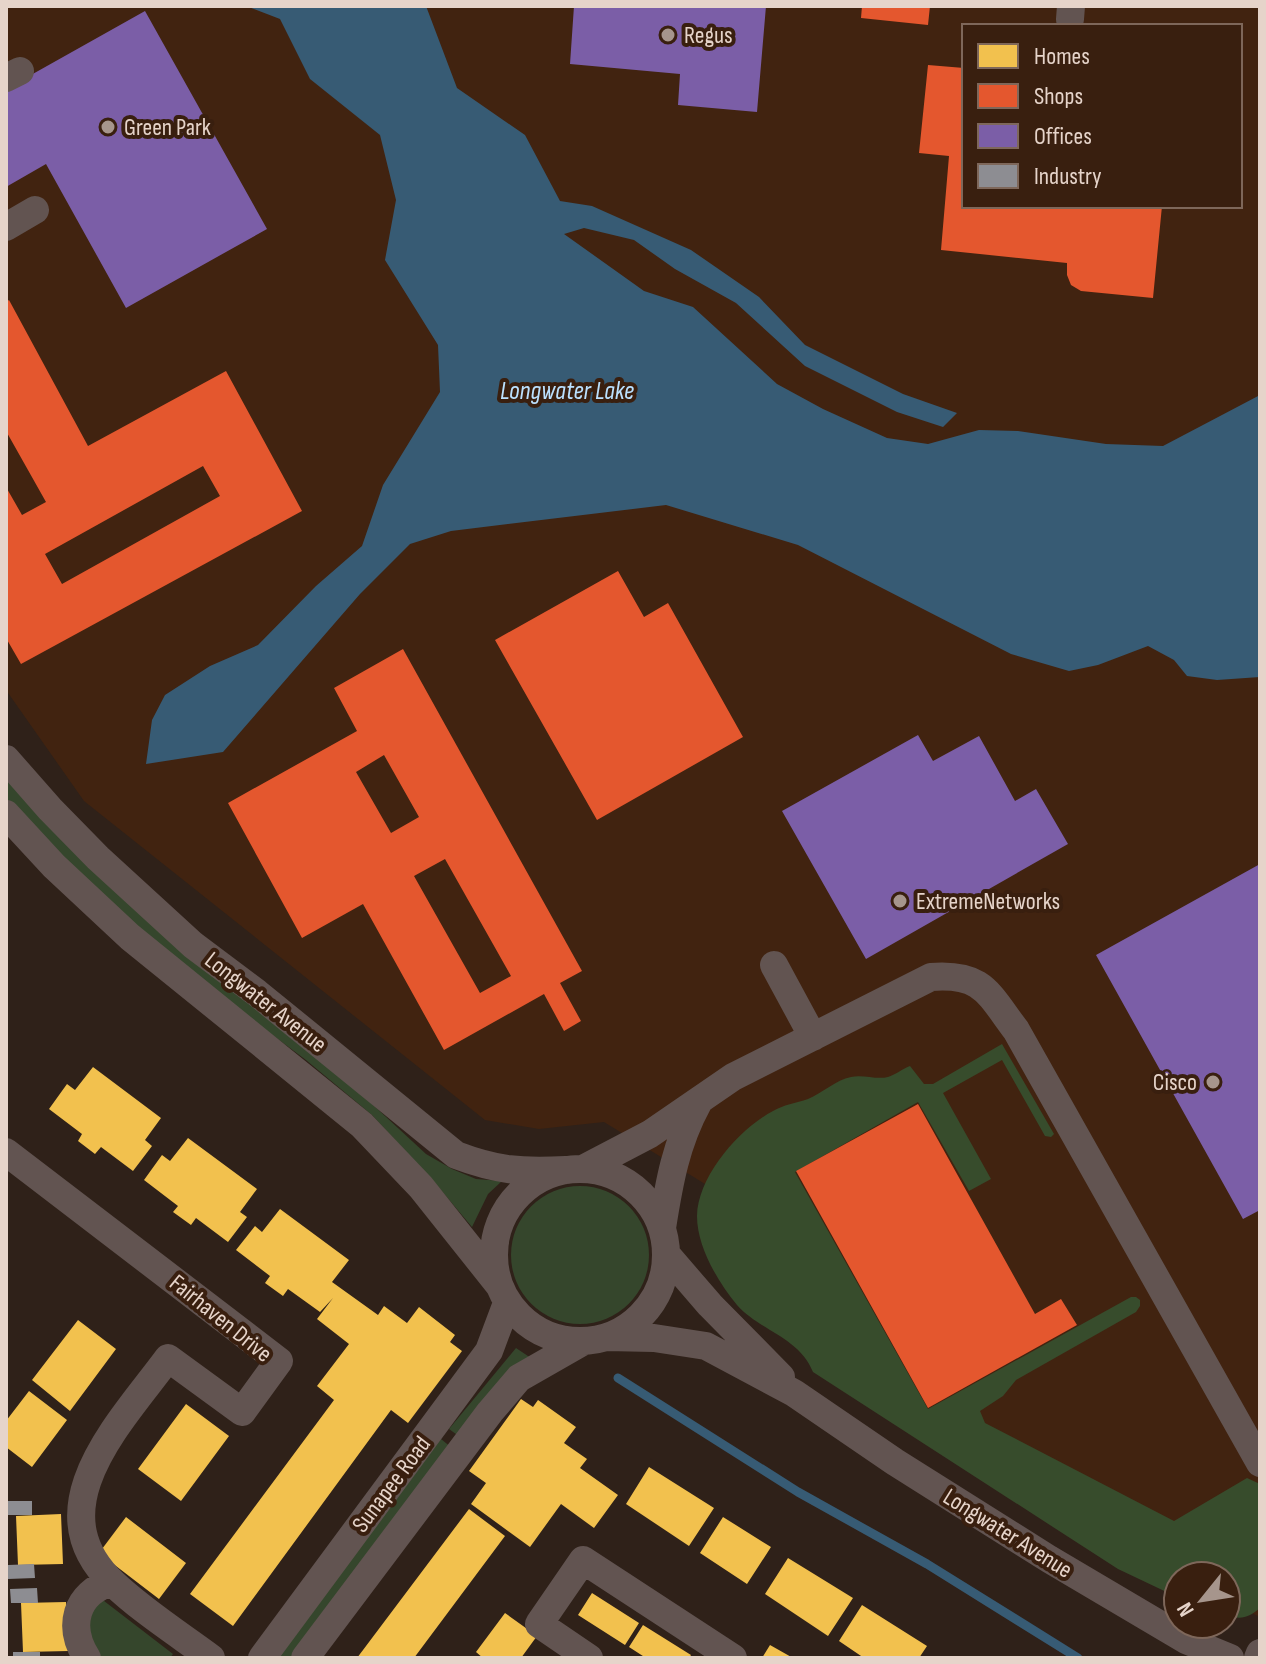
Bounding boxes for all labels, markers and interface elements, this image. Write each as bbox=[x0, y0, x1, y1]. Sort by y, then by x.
place label: Regus bbox=[684, 21, 733, 50]
legend bbox=[962, 24, 1242, 208]
marker: Regus bbox=[659, 26, 677, 44]
text: Homes bbox=[1034, 42, 1090, 71]
text: Shops bbox=[1034, 82, 1083, 111]
place label: Green Park bbox=[124, 113, 211, 142]
marker: Green Park bbox=[99, 118, 117, 136]
text: Offices bbox=[1034, 122, 1092, 151]
text: Industry bbox=[1034, 162, 1101, 191]
water label: Longwater Lake bbox=[500, 376, 634, 407]
place label: ExtremeNetworks bbox=[916, 887, 1060, 916]
marker: ExtremeNetworks bbox=[891, 892, 909, 910]
street label: Longwater Avenue bbox=[199, 946, 332, 1059]
place label: Cisco bbox=[1153, 1068, 1197, 1097]
marker: Cisco bbox=[1204, 1073, 1222, 1091]
street label: Fairhaven Drive bbox=[164, 1268, 278, 1368]
street label: Sunapee Road bbox=[346, 1431, 437, 1538]
street label: Longwater Avenue bbox=[938, 1482, 1078, 1585]
north arrow bbox=[1162, 1560, 1242, 1640]
text: N bbox=[1171, 1597, 1201, 1621]

